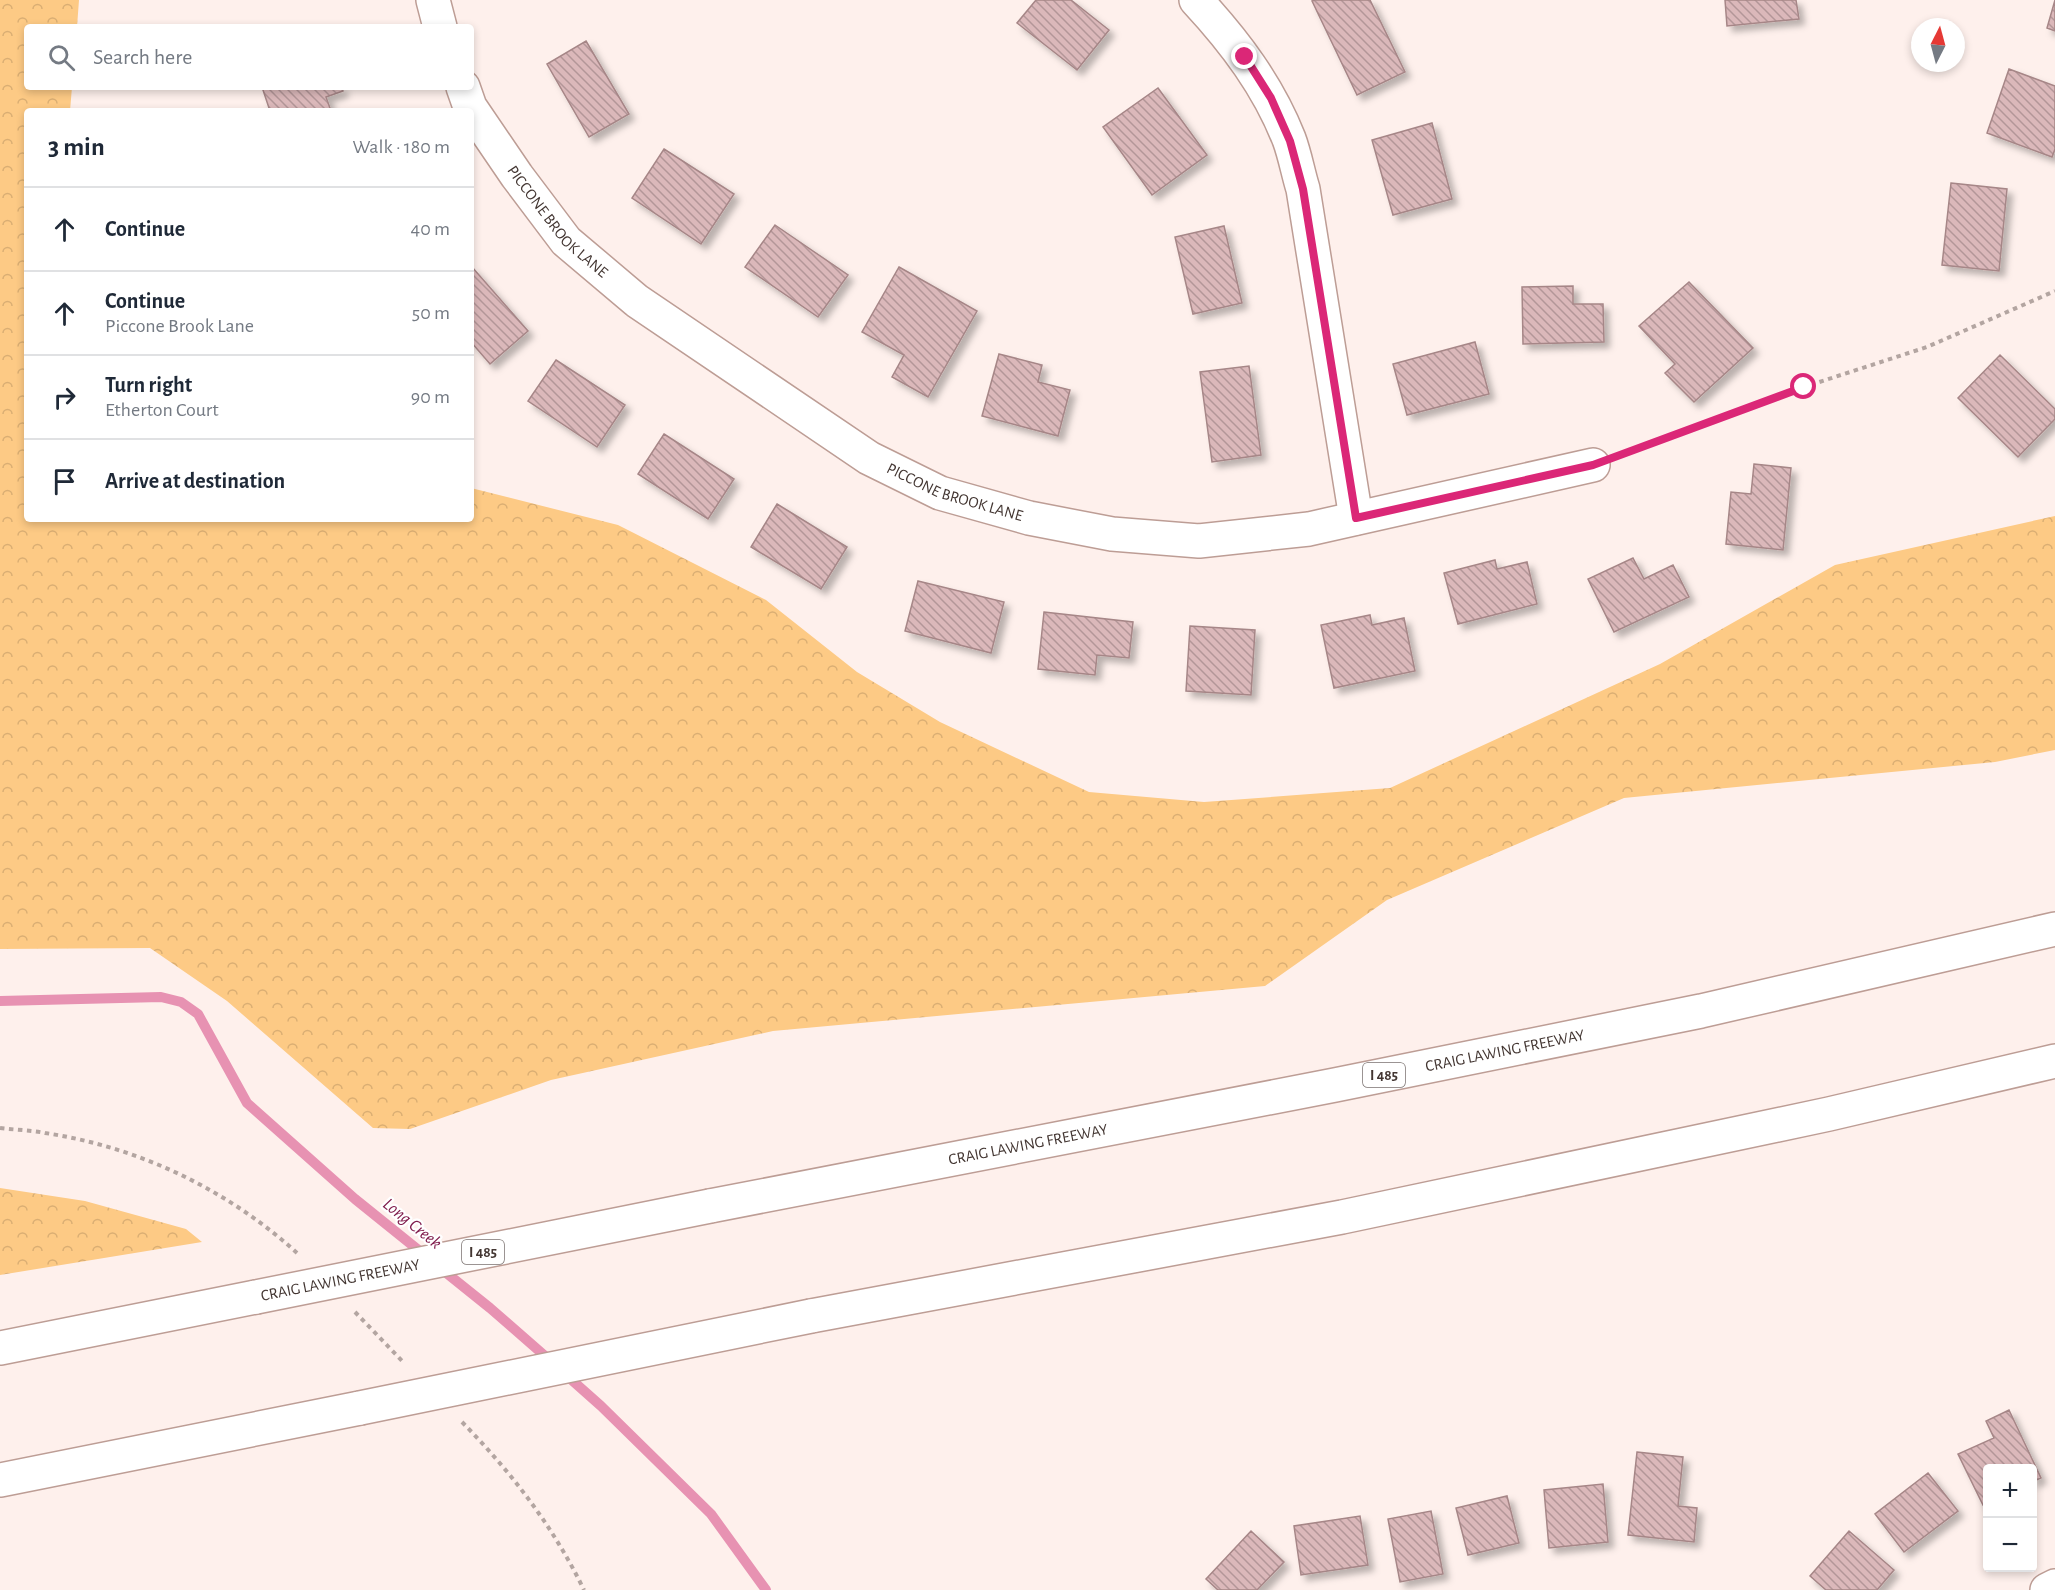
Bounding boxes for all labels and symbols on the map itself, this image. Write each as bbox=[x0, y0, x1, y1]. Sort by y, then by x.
north arrow bbox=[1911, 18, 1965, 72]
route end bbox=[1231, 43, 1257, 69]
street label: PICCONE BROOK LANE bbox=[504, 163, 611, 281]
route start bbox=[1790, 373, 1816, 399]
street label: PICCONE BROOK LANE bbox=[884, 460, 1025, 524]
street label: CRAIG LAWING FREEWAY bbox=[1424, 1027, 1586, 1075]
road number: I 485 bbox=[1363, 1063, 1405, 1087]
street label: CRAIG LAWING FREEWAY bbox=[947, 1121, 1110, 1168]
water label: Long Creek bbox=[379, 1195, 445, 1253]
road number: I 485 bbox=[462, 1240, 504, 1264]
street label: CRAIG LAWING FREEWAY bbox=[259, 1256, 422, 1304]

